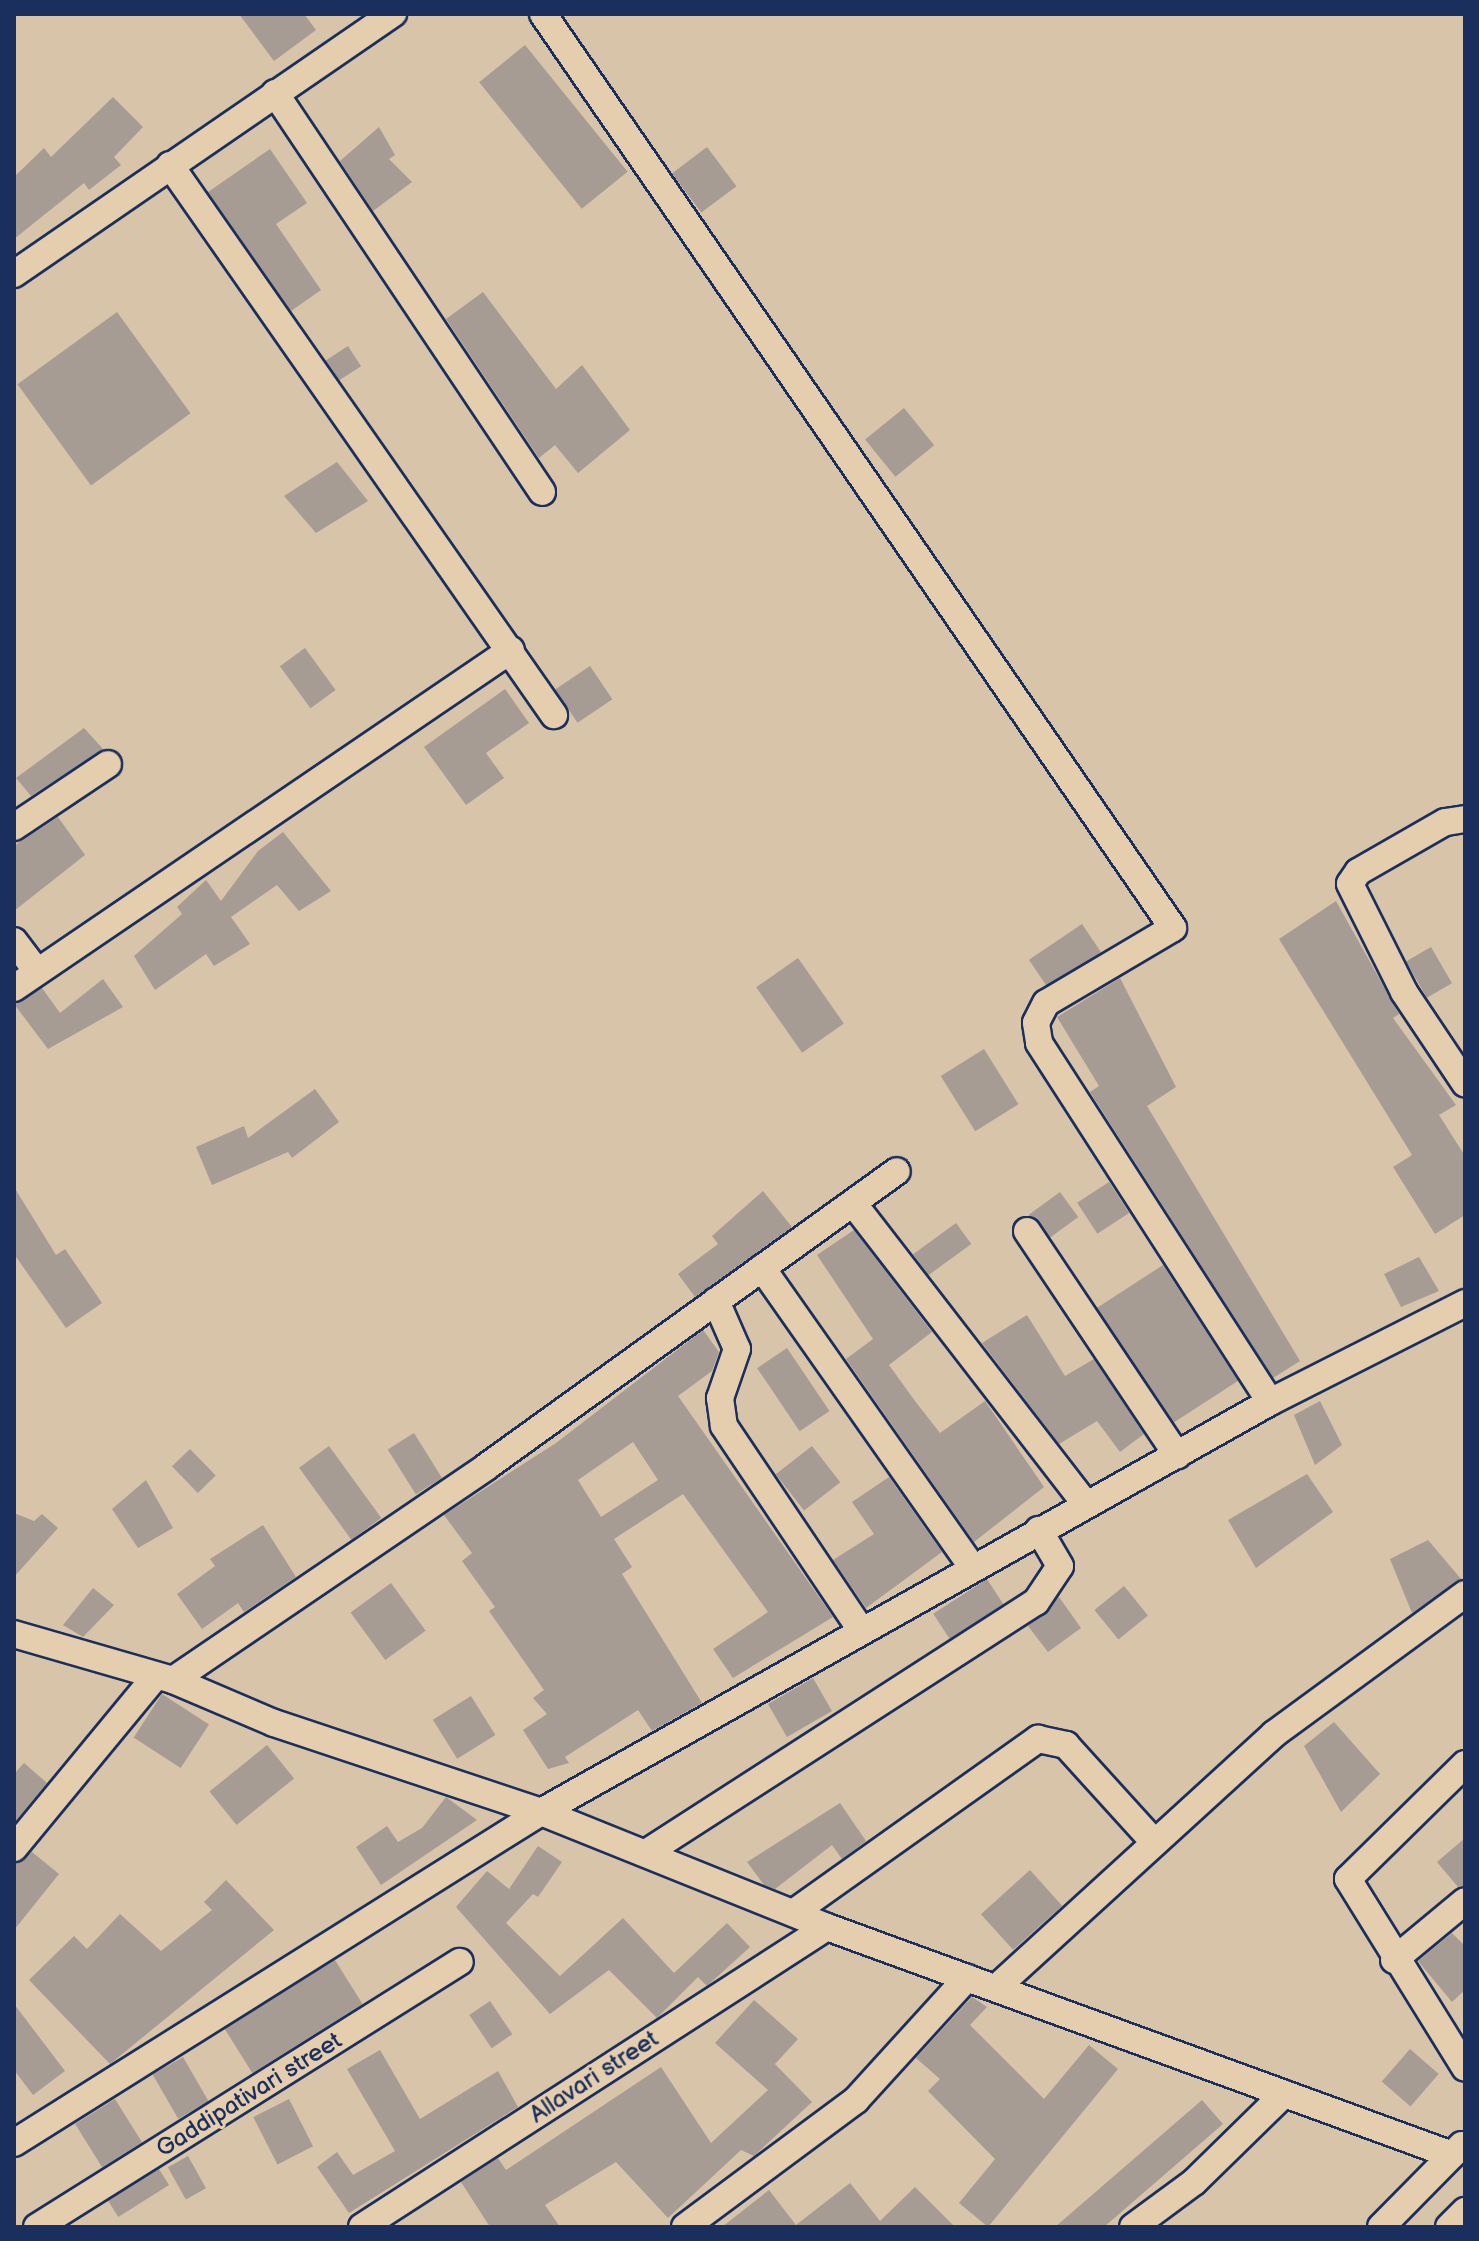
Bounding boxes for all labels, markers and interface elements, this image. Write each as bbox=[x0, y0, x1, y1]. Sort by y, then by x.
street label: Allavari street bbox=[524, 2025, 664, 2129]
street label: Gaddipativari street bbox=[151, 2026, 347, 2164]

